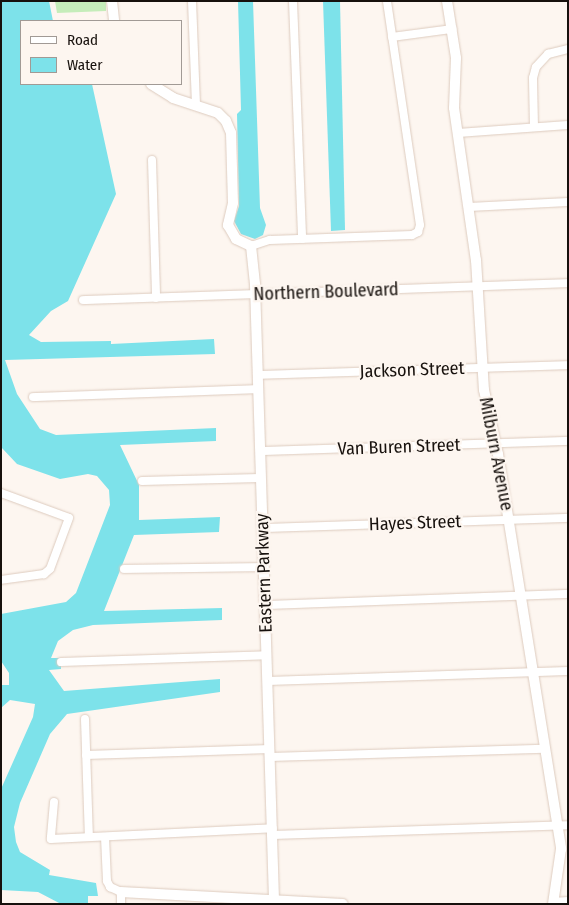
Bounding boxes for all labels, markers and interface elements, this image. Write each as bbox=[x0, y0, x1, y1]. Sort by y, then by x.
legend bbox=[20, 20, 182, 85]
text: Road bbox=[67, 31, 98, 49]
text: Water bbox=[67, 56, 102, 74]
street label: Northern Boulevard bbox=[253, 279, 399, 305]
street label: Jackson Street bbox=[359, 357, 465, 383]
street label: Milburn Avenue bbox=[474, 395, 518, 513]
street label: Van Buren Street bbox=[337, 434, 461, 460]
street label: Hayes Street bbox=[368, 511, 462, 535]
street label: Eastern Parkway bbox=[251, 513, 277, 633]

